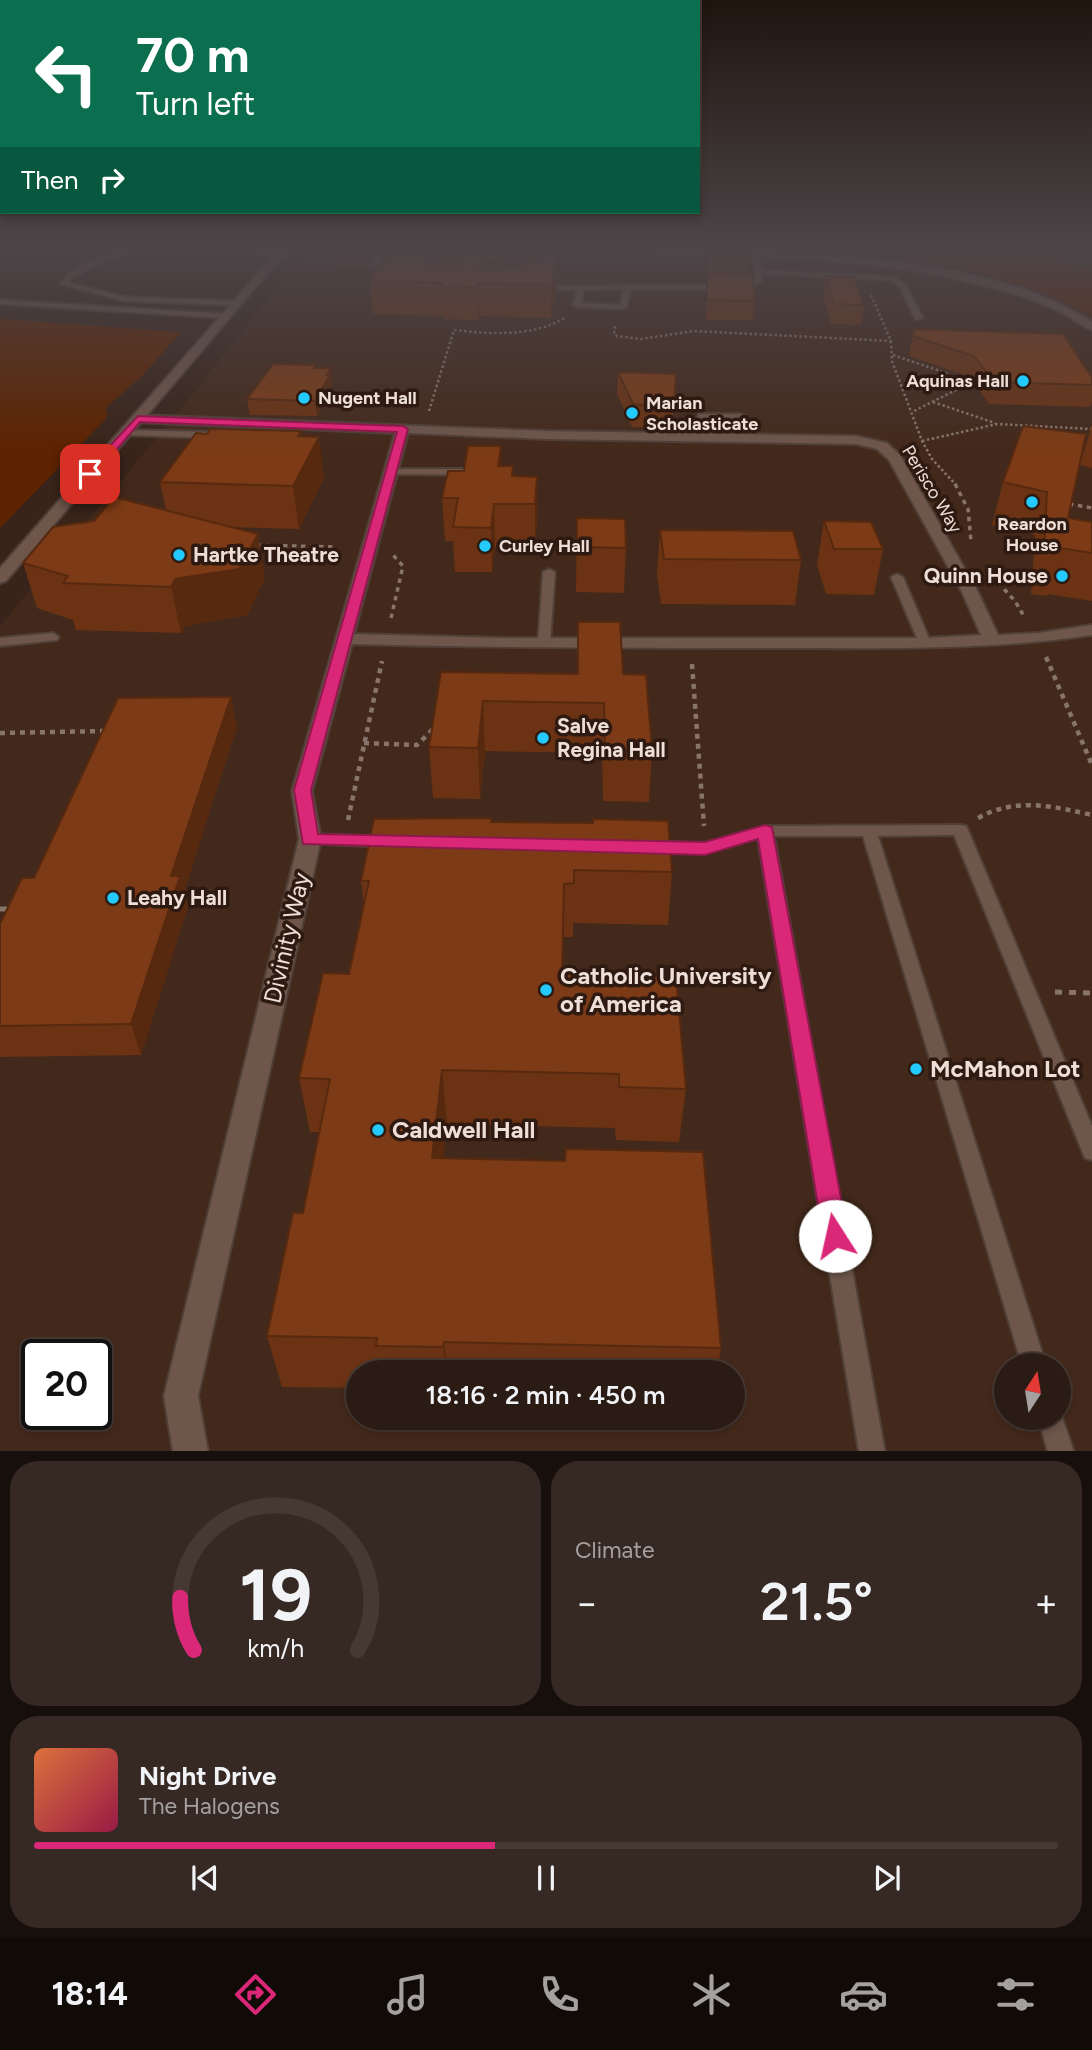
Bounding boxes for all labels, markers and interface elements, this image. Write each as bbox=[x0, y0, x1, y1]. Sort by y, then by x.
text: 70 m bbox=[136, 25, 249, 84]
icon: left bbox=[21, 28, 112, 119]
text: Turn left bbox=[136, 85, 255, 123]
icon: right bbox=[93, 161, 131, 199]
text: Then bbox=[21, 164, 79, 196]
place label: Aquinas Hall bbox=[906, 370, 1009, 392]
marker: Aquinas Hall bbox=[1015, 373, 1031, 389]
place label: Nugent Hall bbox=[318, 387, 417, 409]
marker: Nugent Hall bbox=[296, 390, 312, 406]
place label: Marian Scholasticate bbox=[646, 392, 758, 435]
marker: Marian Scholasticate bbox=[624, 405, 640, 421]
street label: Perisco Way bbox=[897, 441, 967, 537]
pin bbox=[60, 444, 120, 504]
icon: arrive bbox=[71, 455, 109, 493]
marker: Reardon House bbox=[1024, 494, 1040, 510]
place label: Reardon House bbox=[997, 513, 1067, 556]
place label: Curley Hall bbox=[499, 535, 590, 557]
marker: Curley Hall bbox=[477, 538, 493, 554]
place label: Hartke Theatre bbox=[193, 542, 339, 567]
marker: Hartke Theatre bbox=[171, 547, 187, 563]
place label: Quinn House bbox=[924, 563, 1048, 588]
marker: Quinn House bbox=[1054, 568, 1070, 584]
place label: Salve Regina Hall bbox=[557, 713, 666, 762]
marker: Salve Regina Hall bbox=[535, 730, 551, 746]
street label: Divinity Way bbox=[257, 869, 316, 1006]
place label: Leahy Hall bbox=[127, 885, 227, 910]
marker: Leahy Hall bbox=[105, 890, 121, 906]
place label: Catholic University of America bbox=[560, 961, 772, 1018]
marker: Catholic University of America bbox=[538, 982, 554, 998]
place label: McMahon Lot bbox=[930, 1054, 1080, 1083]
marker: McMahon Lot bbox=[908, 1061, 924, 1077]
place label: Caldwell Hall bbox=[392, 1115, 535, 1144]
marker: Caldwell Hall bbox=[370, 1122, 386, 1138]
position arrow bbox=[798, 1199, 872, 1273]
speed limit sign: 20 bbox=[21, 1339, 112, 1430]
north arrow bbox=[994, 1353, 1071, 1430]
map controls bbox=[994, 1353, 1071, 1430]
text: 18:16 · 2 min · 450 m bbox=[425, 1379, 666, 1411]
text: Climate bbox=[575, 1536, 654, 1564]
text: 19 bbox=[239, 1551, 312, 1638]
text: 21.5° bbox=[760, 1571, 873, 1633]
text: − bbox=[575, 1580, 599, 1626]
text: + bbox=[1034, 1580, 1058, 1626]
text: km/h bbox=[247, 1632, 304, 1662]
text: Night Drive bbox=[139, 1760, 276, 1792]
text: The Halogens bbox=[139, 1792, 280, 1820]
icon: previous bbox=[186, 1859, 224, 1897]
icon: pause bbox=[527, 1859, 565, 1897]
icon: next bbox=[868, 1859, 906, 1897]
icon: directions bbox=[231, 1970, 280, 2019]
icon: music bbox=[383, 1970, 432, 2019]
icon: phone bbox=[535, 1970, 584, 2019]
icon: climate bbox=[687, 1970, 736, 2019]
icon: car bbox=[839, 1970, 888, 2019]
icon: filters bbox=[991, 1970, 1040, 2019]
text: 18:14 bbox=[52, 1975, 128, 2013]

